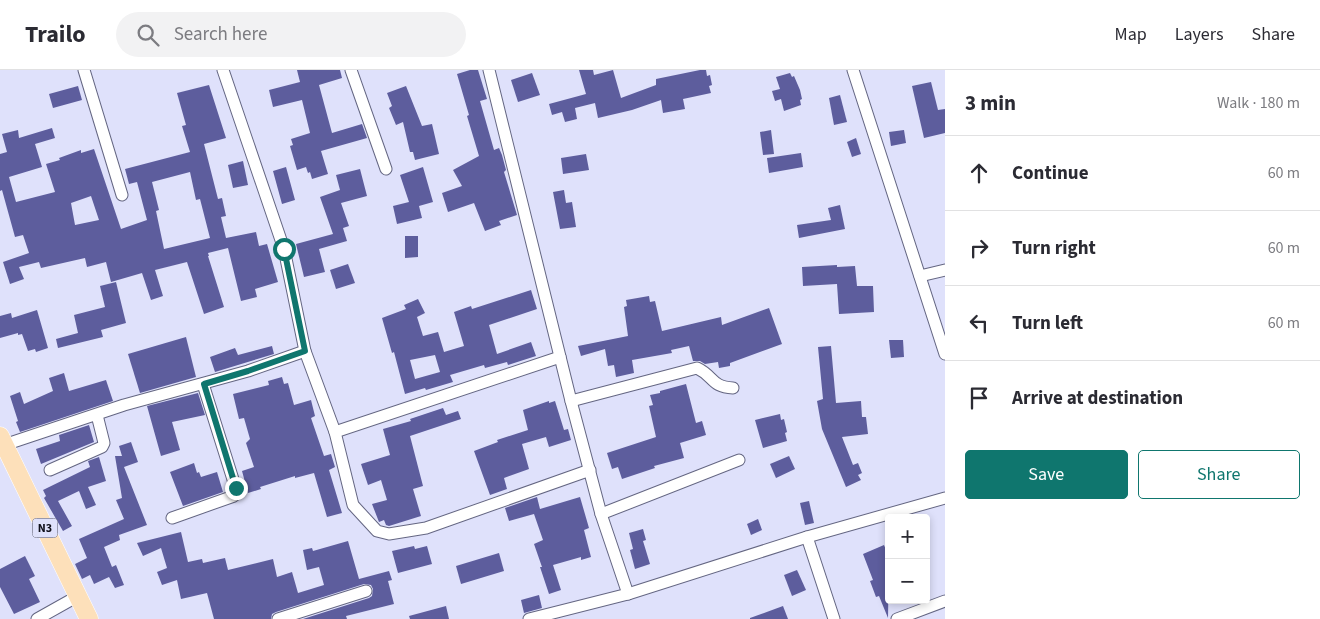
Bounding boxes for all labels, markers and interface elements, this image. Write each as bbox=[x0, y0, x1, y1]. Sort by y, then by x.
search box bbox=[116, 12, 466, 57]
text: Trailo bbox=[25, 17, 86, 52]
icon: search bbox=[134, 21, 162, 49]
text: Search here bbox=[174, 21, 267, 48]
text: Map bbox=[1115, 22, 1147, 47]
text: Layers bbox=[1175, 22, 1224, 47]
text: Share bbox=[1252, 22, 1295, 47]
text: 3 min bbox=[965, 88, 1016, 118]
text: Walk · 180 m bbox=[1217, 92, 1300, 114]
icon: ahead bbox=[965, 159, 993, 187]
text: Continue bbox=[1012, 160, 1089, 187]
text: 60 m bbox=[1268, 162, 1300, 184]
icon: right bbox=[965, 234, 993, 262]
text: Turn right bbox=[1012, 235, 1096, 262]
text: 60 m bbox=[1268, 237, 1300, 259]
route start bbox=[273, 238, 296, 261]
icon: left bbox=[965, 309, 993, 337]
text: Turn left bbox=[1012, 310, 1083, 337]
text: 60 m bbox=[1268, 312, 1300, 334]
icon: arrive bbox=[965, 384, 993, 412]
text: Arrive at destination bbox=[1012, 385, 1183, 412]
button: Save bbox=[965, 450, 1128, 499]
button: Share bbox=[1138, 450, 1300, 499]
route end bbox=[225, 477, 248, 500]
map controls bbox=[885, 514, 930, 604]
button: + bbox=[885, 514, 930, 559]
road number: N3 bbox=[32, 518, 58, 538]
button: − bbox=[885, 559, 930, 604]

